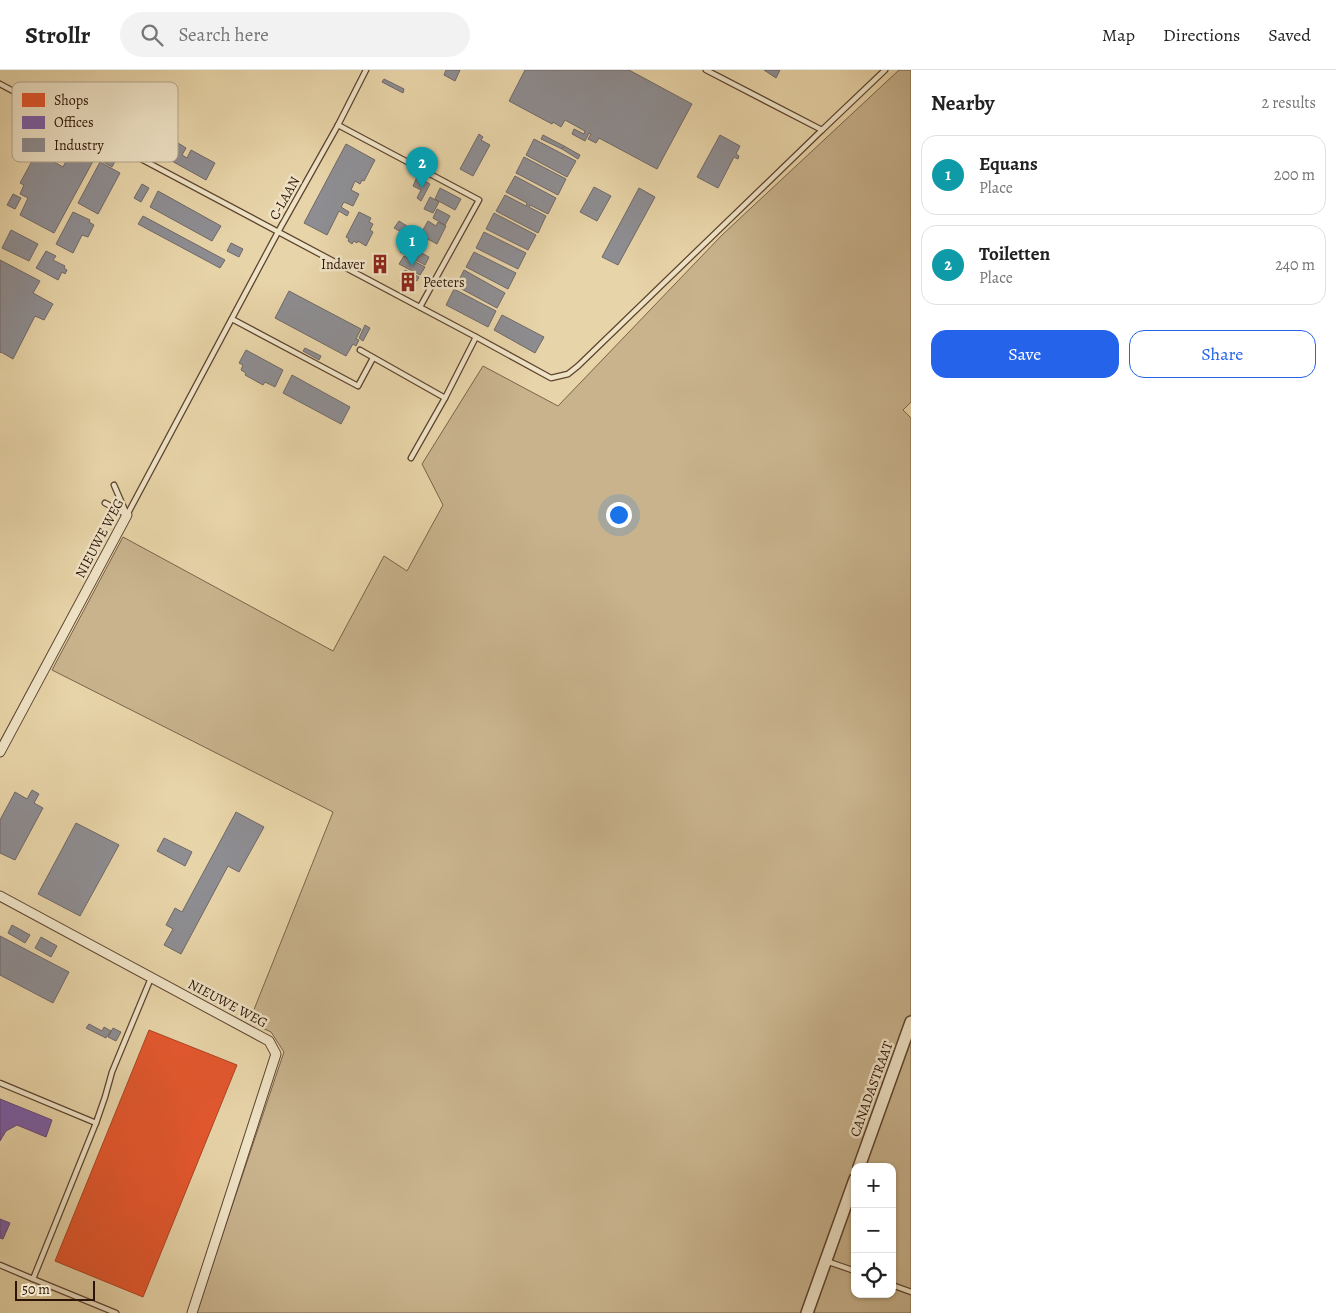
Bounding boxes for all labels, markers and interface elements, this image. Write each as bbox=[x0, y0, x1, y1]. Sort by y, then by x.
search box bbox=[120, 12, 470, 57]
text: Strollr bbox=[25, 19, 90, 51]
icon: search bbox=[138, 21, 166, 49]
text: Search here bbox=[178, 22, 269, 48]
text: Map bbox=[1102, 23, 1135, 47]
text: Directions bbox=[1163, 23, 1240, 47]
text: Saved bbox=[1268, 23, 1311, 47]
legend bbox=[12, 82, 178, 162]
text: Nearby bbox=[931, 89, 994, 117]
text: Shops bbox=[54, 91, 89, 110]
text: 2 results bbox=[1261, 92, 1316, 114]
text: Offices bbox=[54, 113, 94, 132]
text: Industry bbox=[54, 136, 104, 155]
pin: 2 bbox=[406, 147, 438, 188]
text: Equans bbox=[979, 151, 1038, 177]
text: 1 bbox=[945, 164, 951, 186]
text: 200 m bbox=[1274, 164, 1315, 186]
street label: C-LAAN bbox=[265, 173, 304, 223]
text: Place bbox=[979, 177, 1013, 199]
pin: 1 bbox=[396, 225, 428, 266]
text: Toiletten bbox=[979, 241, 1050, 267]
building icon: Indaver bbox=[369, 253, 391, 275]
text: 2 bbox=[944, 254, 952, 276]
text: 240 m bbox=[1275, 254, 1315, 276]
place label: Indaver bbox=[321, 255, 366, 274]
text: Place bbox=[979, 267, 1013, 289]
building icon: Peeters bbox=[397, 271, 419, 293]
place label: Peeters bbox=[423, 273, 465, 292]
button: Save bbox=[931, 330, 1119, 378]
button: Share bbox=[1129, 330, 1316, 378]
street label: NIEUWE WEG bbox=[71, 495, 128, 581]
your location bbox=[606, 502, 632, 528]
street label: NIEUWE WEG bbox=[185, 975, 271, 1032]
street label: CANADASTRAAT bbox=[845, 1039, 898, 1139]
map controls bbox=[851, 1163, 896, 1298]
button: + bbox=[851, 1163, 896, 1208]
button: − bbox=[851, 1208, 896, 1253]
button: locate bbox=[851, 1253, 896, 1298]
scale bar bbox=[15, 1278, 95, 1301]
text: 50 m bbox=[22, 1280, 50, 1299]

